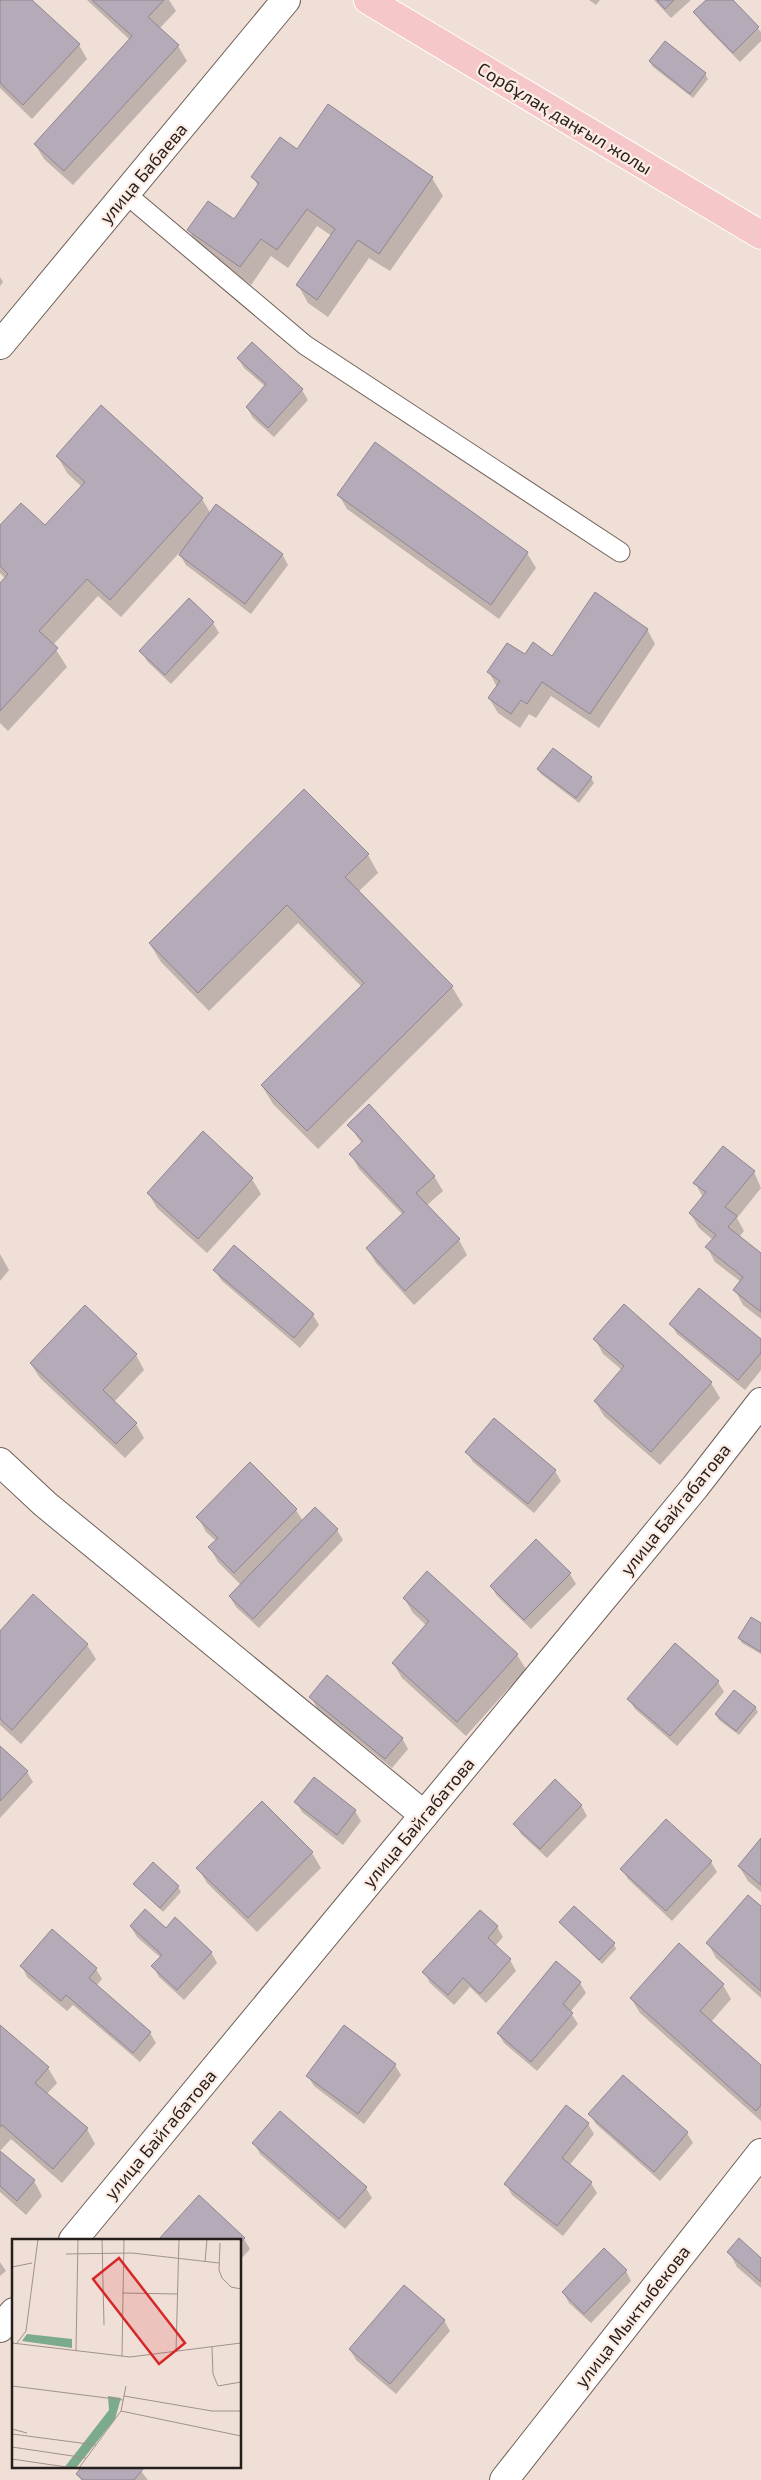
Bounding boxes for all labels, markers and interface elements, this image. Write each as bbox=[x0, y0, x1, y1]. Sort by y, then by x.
street label: Сорбұлақ даңғыл жолы bbox=[474, 57, 656, 179]
street label: улица Бабаева bbox=[94, 118, 192, 228]
street label: улица Байгабатова bbox=[615, 1439, 735, 1579]
street label: улица Байгабатова bbox=[357, 1753, 479, 1891]
street label: улица Байгабатова bbox=[99, 2065, 221, 2203]
inset map bbox=[12, 2239, 241, 2468]
street label: улица Мыктыбекова bbox=[570, 2241, 694, 2391]

